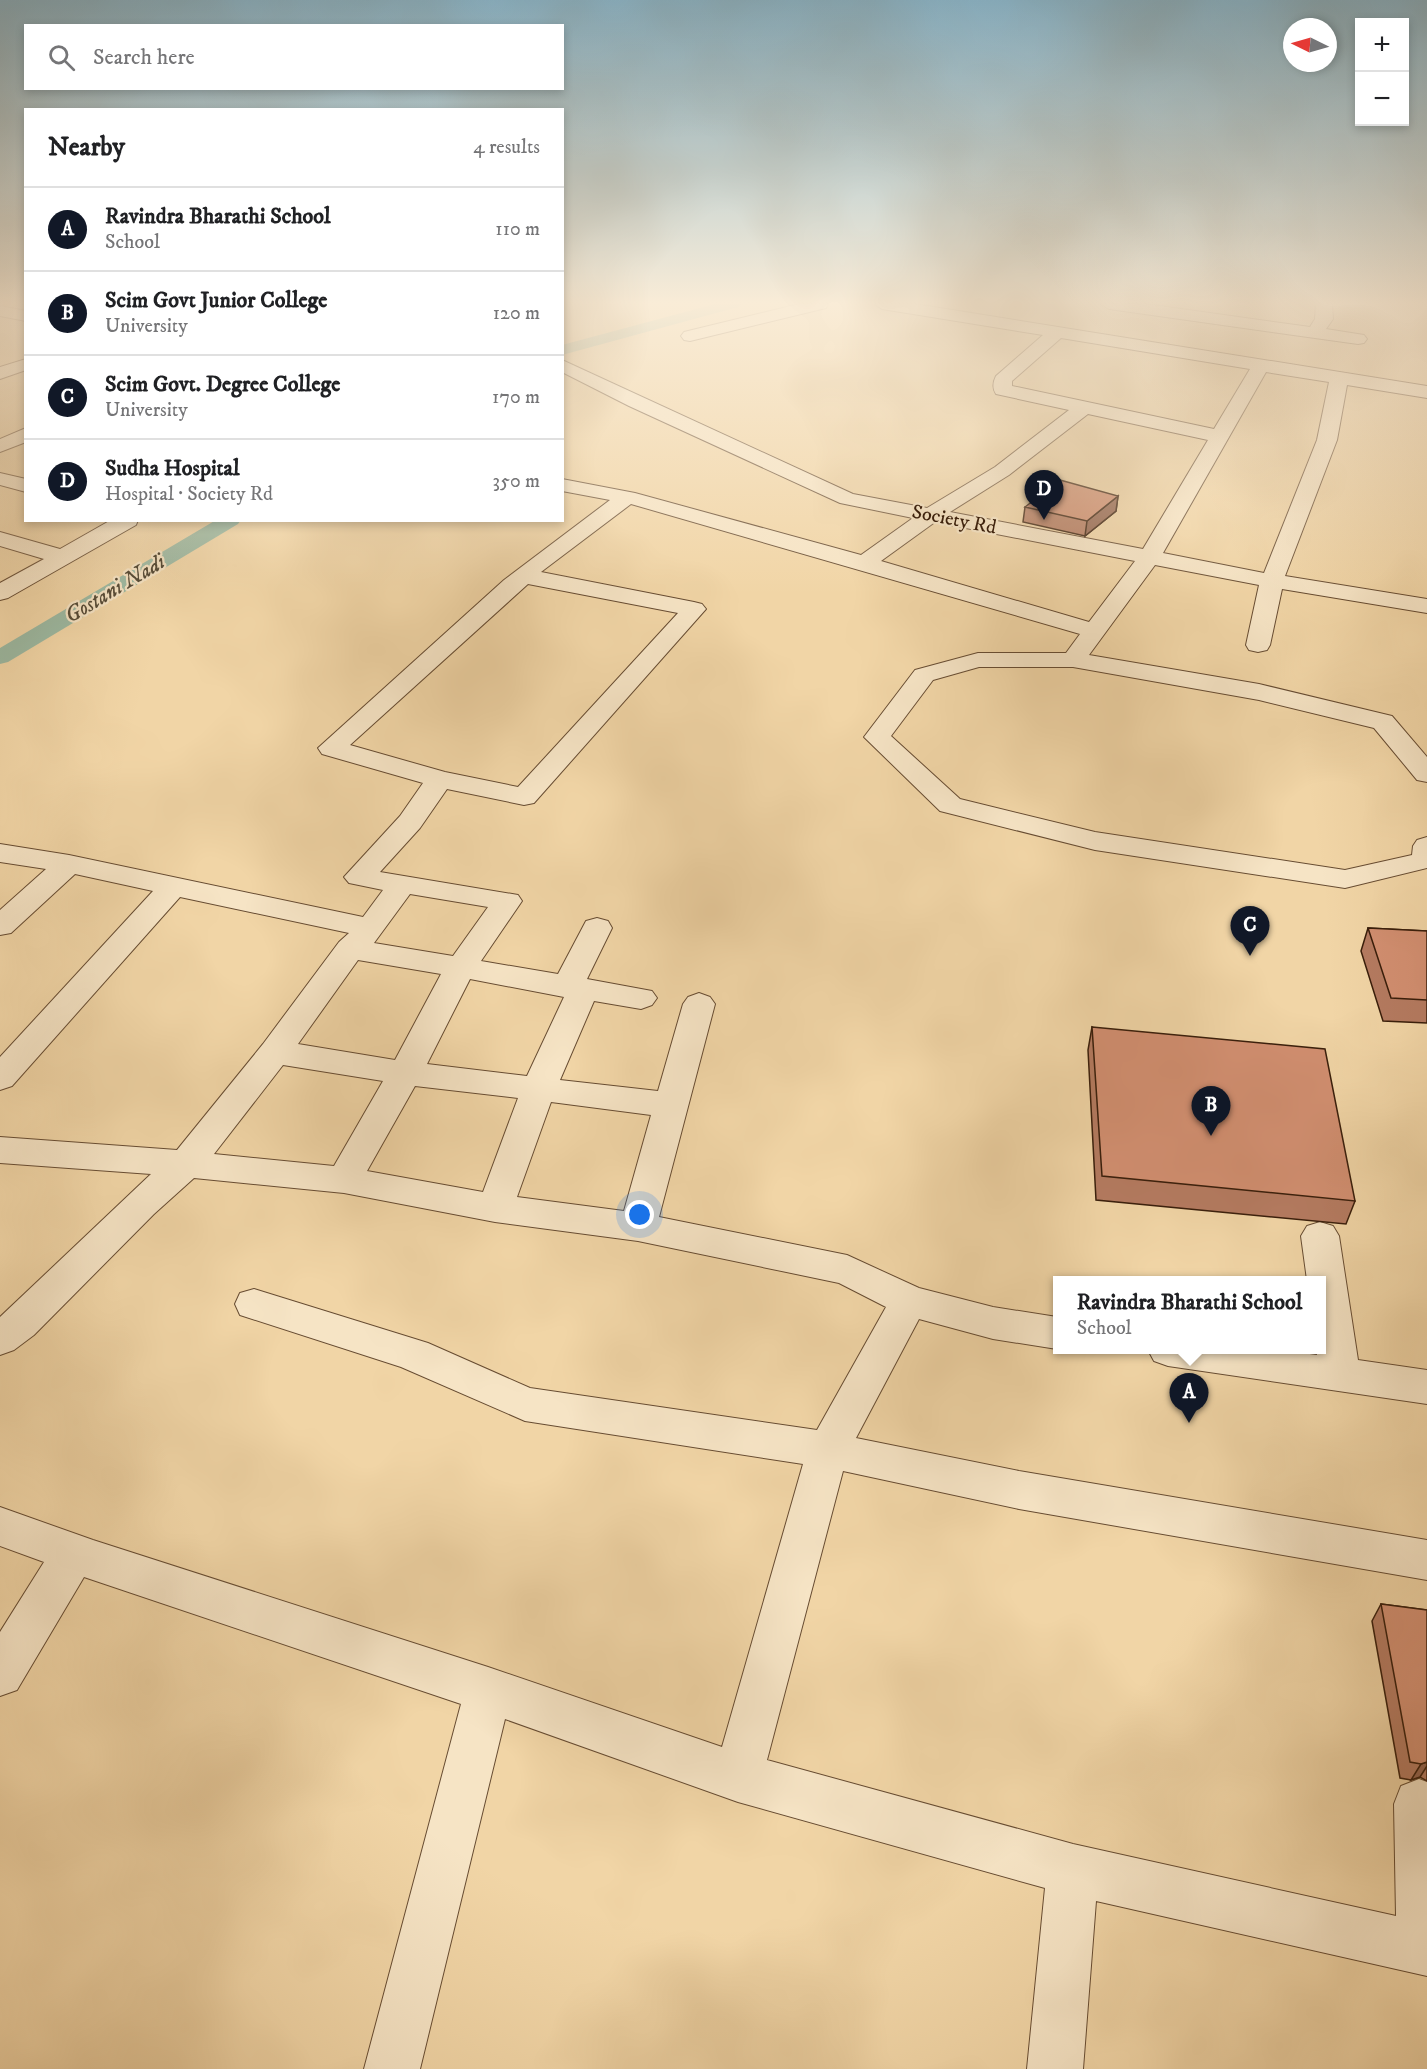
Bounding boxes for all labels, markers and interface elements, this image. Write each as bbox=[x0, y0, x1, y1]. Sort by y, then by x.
north arrow bbox=[1283, 18, 1337, 72]
map controls bbox=[1355, 18, 1409, 126]
button: + bbox=[1355, 18, 1409, 72]
search box bbox=[24, 24, 564, 90]
icon: search bbox=[45, 41, 78, 74]
text: Search here bbox=[93, 44, 195, 71]
button: − bbox=[1355, 72, 1409, 126]
text: Nearby bbox=[48, 131, 125, 164]
text: 4 results bbox=[473, 135, 540, 160]
text: Ravindra Bharathi School bbox=[105, 203, 331, 230]
text: A bbox=[61, 217, 74, 242]
text: 110 m bbox=[495, 217, 540, 242]
text: School bbox=[105, 230, 160, 255]
text: Scim Govt Junior College bbox=[105, 287, 327, 314]
text: B bbox=[61, 301, 74, 326]
text: 120 m bbox=[493, 301, 540, 326]
text: University bbox=[105, 314, 188, 339]
text: Scim Govt. Degree College bbox=[105, 371, 340, 398]
text: C bbox=[61, 385, 74, 410]
text: 170 m bbox=[492, 385, 540, 410]
text: University bbox=[105, 398, 188, 423]
text: Sudha Hospital bbox=[105, 455, 240, 482]
text: D bbox=[60, 469, 75, 494]
text: 350 m bbox=[493, 469, 540, 494]
pin: D bbox=[1024, 470, 1064, 520]
text: Hospital · Society Rd bbox=[105, 482, 273, 507]
street label: Society Rd bbox=[910, 500, 998, 540]
water label: Gostani Nadi bbox=[60, 548, 171, 630]
pin: C bbox=[1230, 906, 1270, 956]
pin: B bbox=[1192, 1086, 1230, 1136]
your location bbox=[625, 1200, 654, 1229]
popup bbox=[1053, 1276, 1326, 1354]
text: Ravindra Bharathi School bbox=[1077, 1289, 1302, 1316]
text: School bbox=[1077, 1316, 1132, 1341]
pin: A bbox=[1170, 1374, 1208, 1423]

